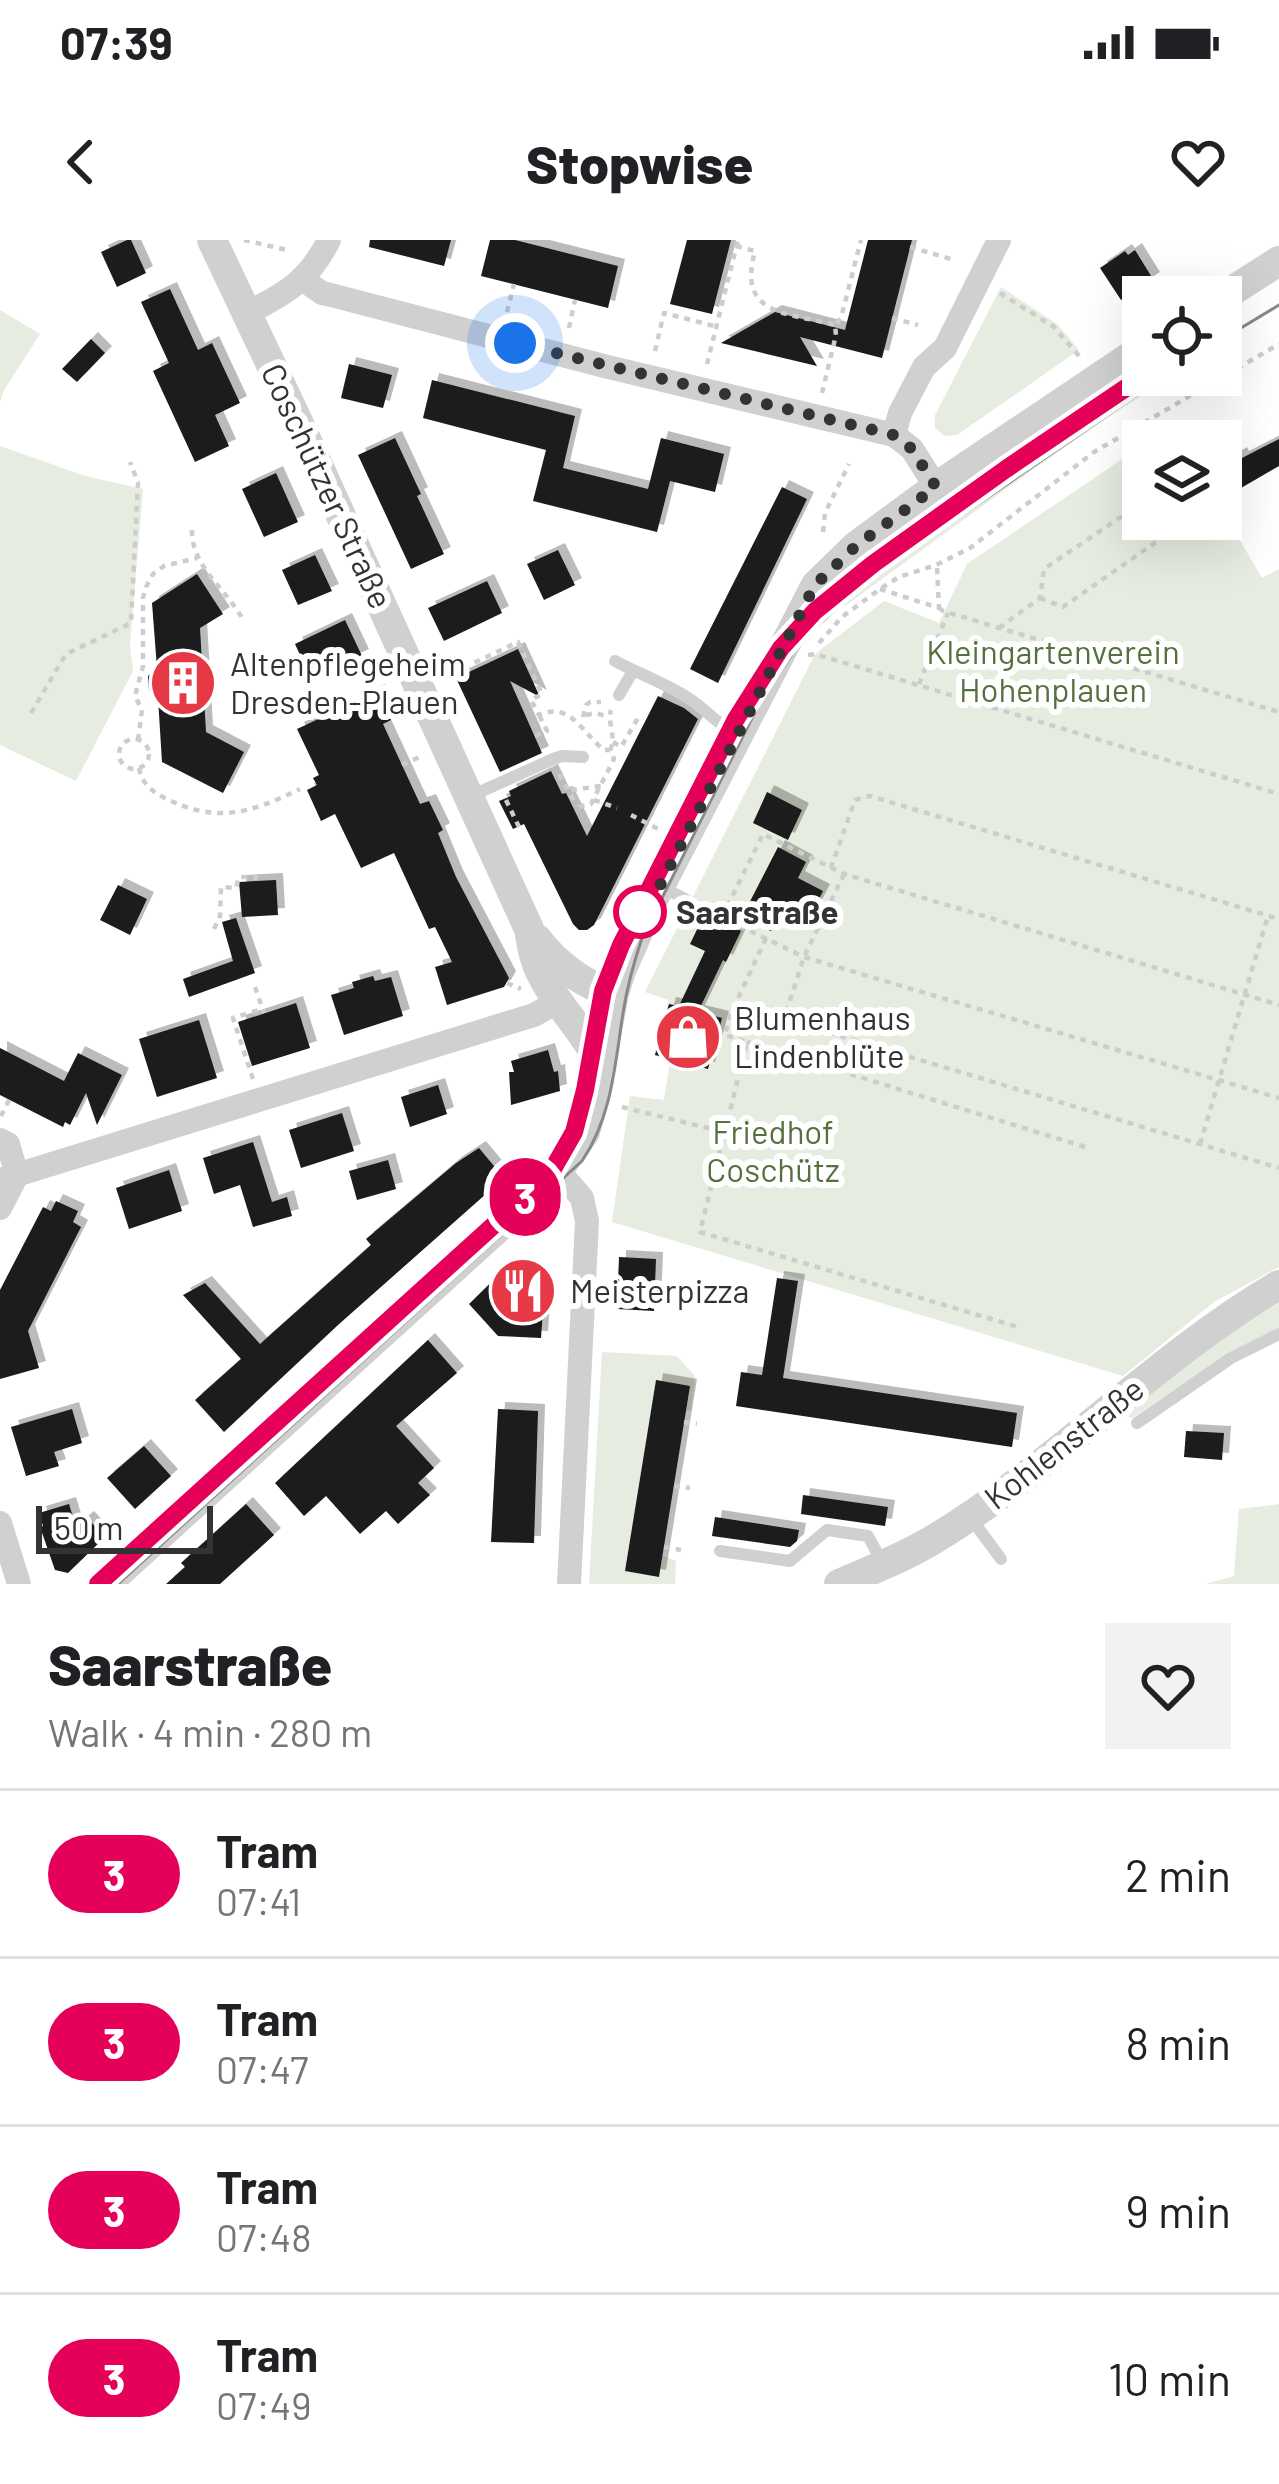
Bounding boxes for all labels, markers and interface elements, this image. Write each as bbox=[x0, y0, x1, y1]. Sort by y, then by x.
text: 07:39 bbox=[60, 15, 173, 69]
icon: back bbox=[48, 129, 114, 195]
icon: heart bbox=[1165, 129, 1231, 195]
text: Stopwise bbox=[526, 130, 753, 195]
map controls bbox=[1122, 276, 1242, 540]
button: locate bbox=[1122, 276, 1242, 396]
your location bbox=[485, 313, 545, 373]
street label: Coschützer Straße bbox=[254, 357, 402, 614]
button: layers bbox=[1122, 420, 1242, 540]
park label: Kleingartenverein Hohenplauen bbox=[926, 631, 1180, 709]
place label: Altenpflegeheim Dresden-Plauen bbox=[230, 643, 466, 721]
building icon: Altenpflegeheim Dresden-Plauen bbox=[148, 648, 218, 718]
marker: Saarstraße bbox=[615, 887, 665, 937]
place label: Saarstraße bbox=[676, 891, 839, 931]
place label: Blumenhaus Lindenblüte bbox=[734, 997, 911, 1075]
shop icon: Blumenhaus Lindenblüte bbox=[653, 1002, 723, 1072]
park label: Friedhof Coschütz bbox=[706, 1111, 840, 1189]
line badge: 3 bbox=[486, 1158, 564, 1236]
text: 3 bbox=[514, 1172, 536, 1222]
restaurant icon: Meisterpizza bbox=[488, 1256, 558, 1326]
place label: Meisterpizza bbox=[570, 1270, 749, 1310]
street label: Kohlenstraße bbox=[976, 1368, 1151, 1517]
scale bar bbox=[36, 1500, 213, 1553]
text: 50 m bbox=[54, 1507, 124, 1547]
button: heart bbox=[1105, 1623, 1231, 1749]
text: Saarstraße bbox=[48, 1629, 332, 1697]
text: Walk · 4 min · 280 m bbox=[48, 1708, 372, 1755]
text: Tram bbox=[216, 1823, 318, 1877]
text: 2 min bbox=[1125, 1847, 1231, 1901]
text: 3 bbox=[103, 1849, 125, 1899]
text: 07:41 bbox=[216, 1877, 301, 1924]
text: Tram bbox=[216, 1991, 318, 2045]
text: 8 min bbox=[1126, 2015, 1231, 2069]
text: 3 bbox=[103, 2017, 125, 2067]
text: 07:47 bbox=[216, 2045, 308, 2092]
text: Tram bbox=[216, 2159, 318, 2213]
text: 9 min bbox=[1126, 2183, 1231, 2237]
text: 3 bbox=[103, 2185, 125, 2235]
text: 07:48 bbox=[216, 2213, 312, 2260]
text: Tram bbox=[216, 2327, 318, 2381]
text: 10 min bbox=[1108, 2351, 1231, 2405]
text: 3 bbox=[103, 2353, 125, 2403]
text: 07:49 bbox=[216, 2381, 312, 2428]

